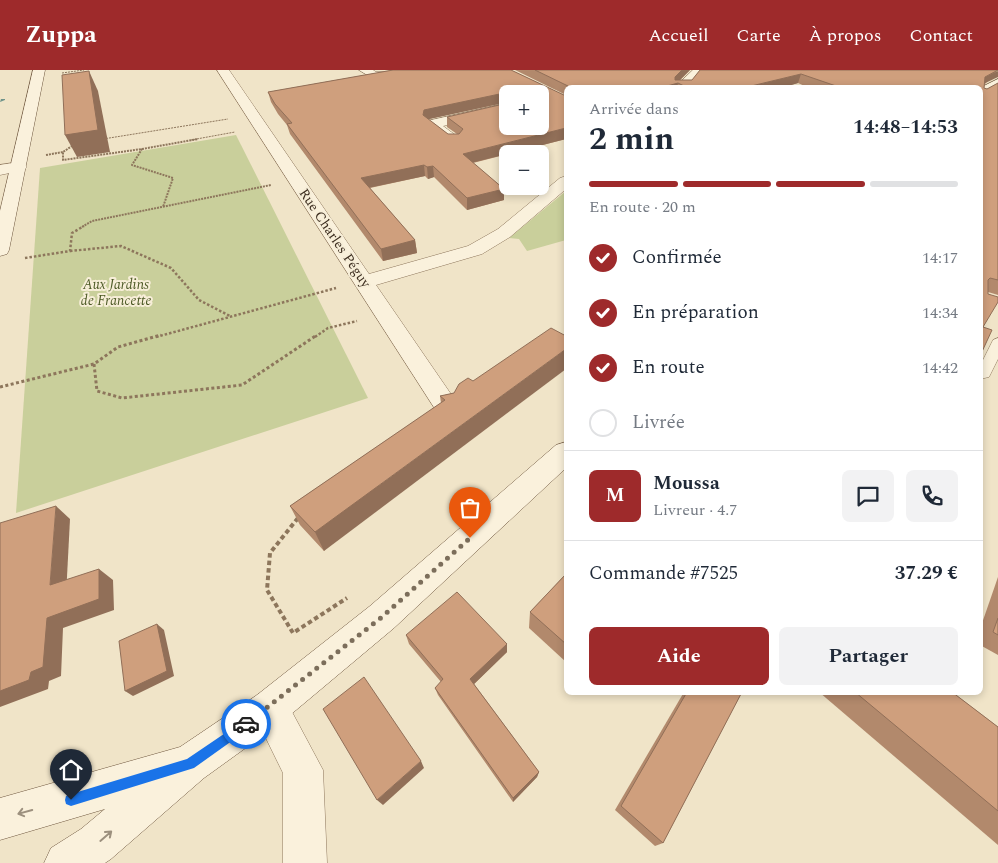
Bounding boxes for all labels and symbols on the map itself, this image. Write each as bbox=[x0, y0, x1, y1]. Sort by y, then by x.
street label: Rue Charles Péguy bbox=[294, 184, 377, 293]
park label: Aux Jardins de Francette bbox=[81, 274, 151, 311]
pin bbox=[449, 487, 491, 538]
courier bbox=[221, 699, 271, 749]
pin bbox=[50, 749, 92, 800]
one-way arrow bbox=[18, 808, 34, 818]
one-way arrow bbox=[100, 830, 113, 842]

